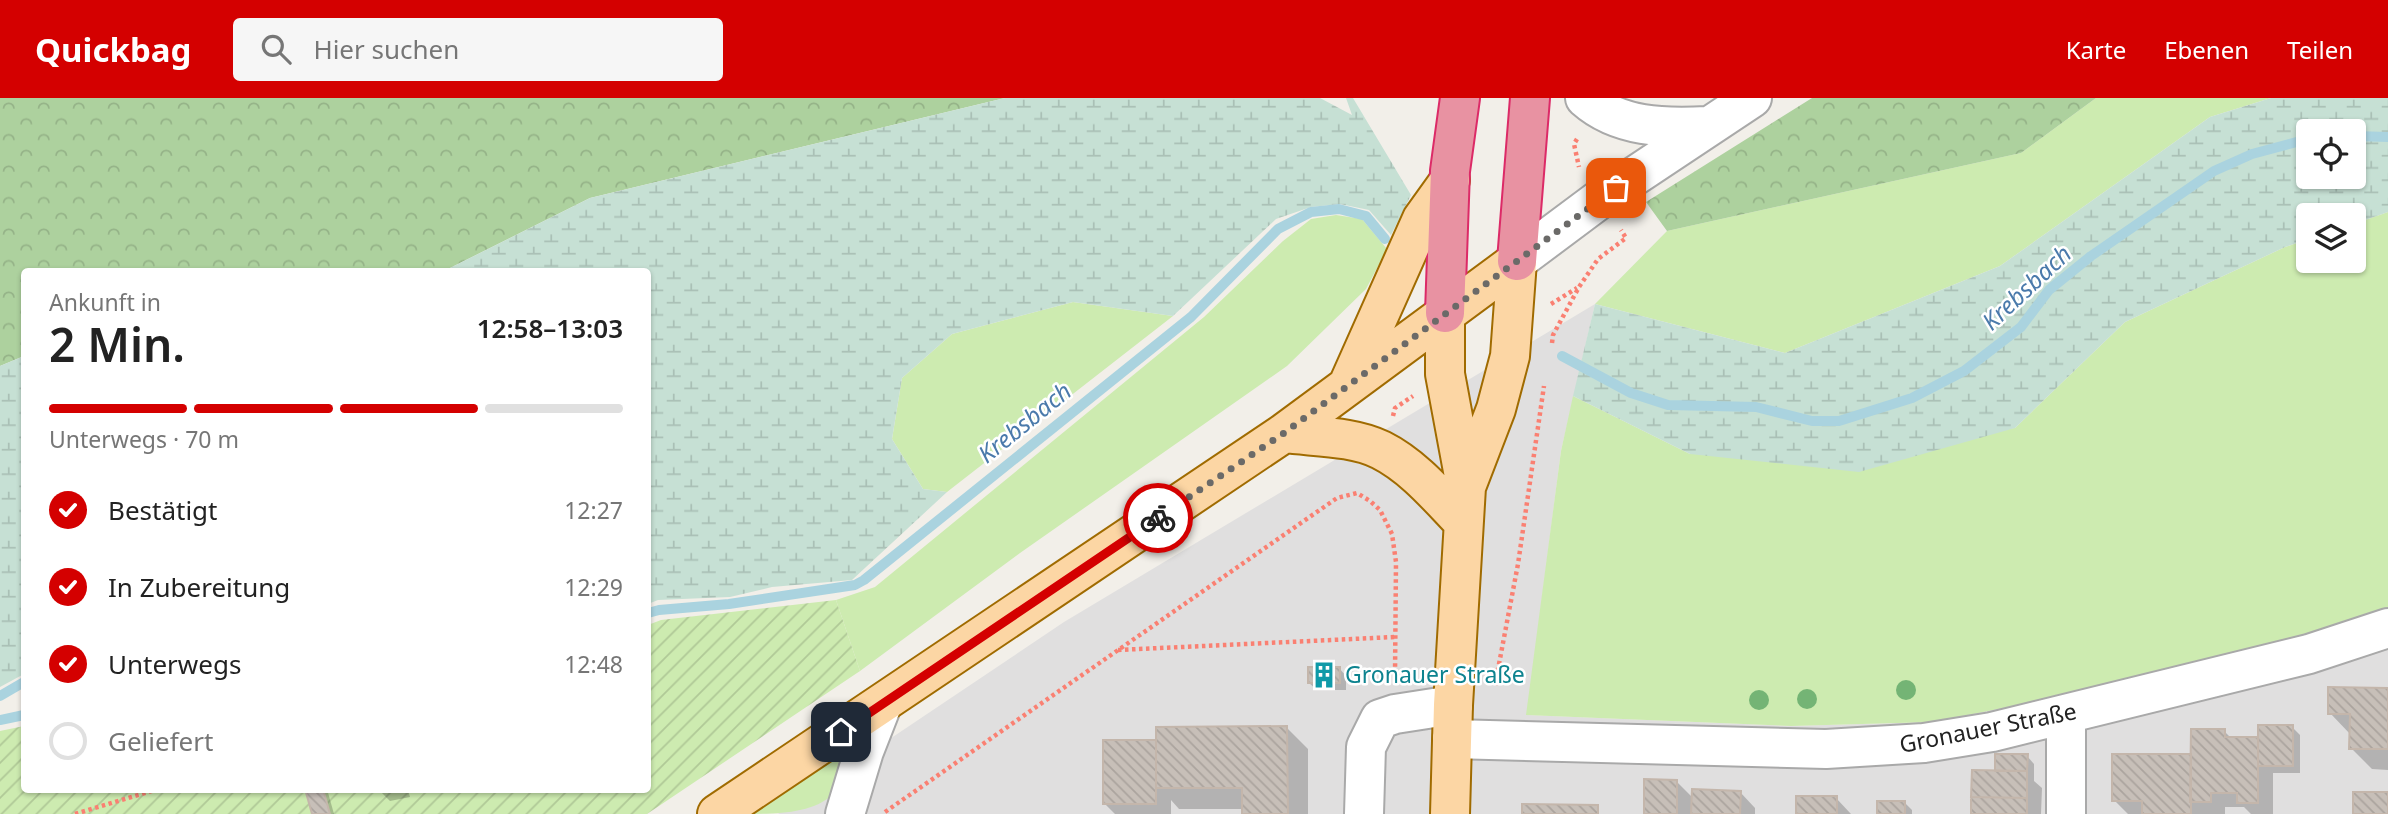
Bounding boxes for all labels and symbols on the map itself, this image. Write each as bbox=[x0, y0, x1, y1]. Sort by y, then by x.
pin bbox=[1586, 158, 1646, 218]
water label: Krebsbach bbox=[1974, 237, 2078, 337]
water label: Krebsbach bbox=[970, 374, 1078, 470]
courier bbox=[1123, 483, 1193, 553]
place label: Gronauer Straße bbox=[1345, 658, 1525, 690]
building icon: Gronauer Straße bbox=[1309, 660, 1339, 690]
street label: Gronauer Straße bbox=[1896, 694, 2079, 760]
pin bbox=[811, 702, 871, 762]

